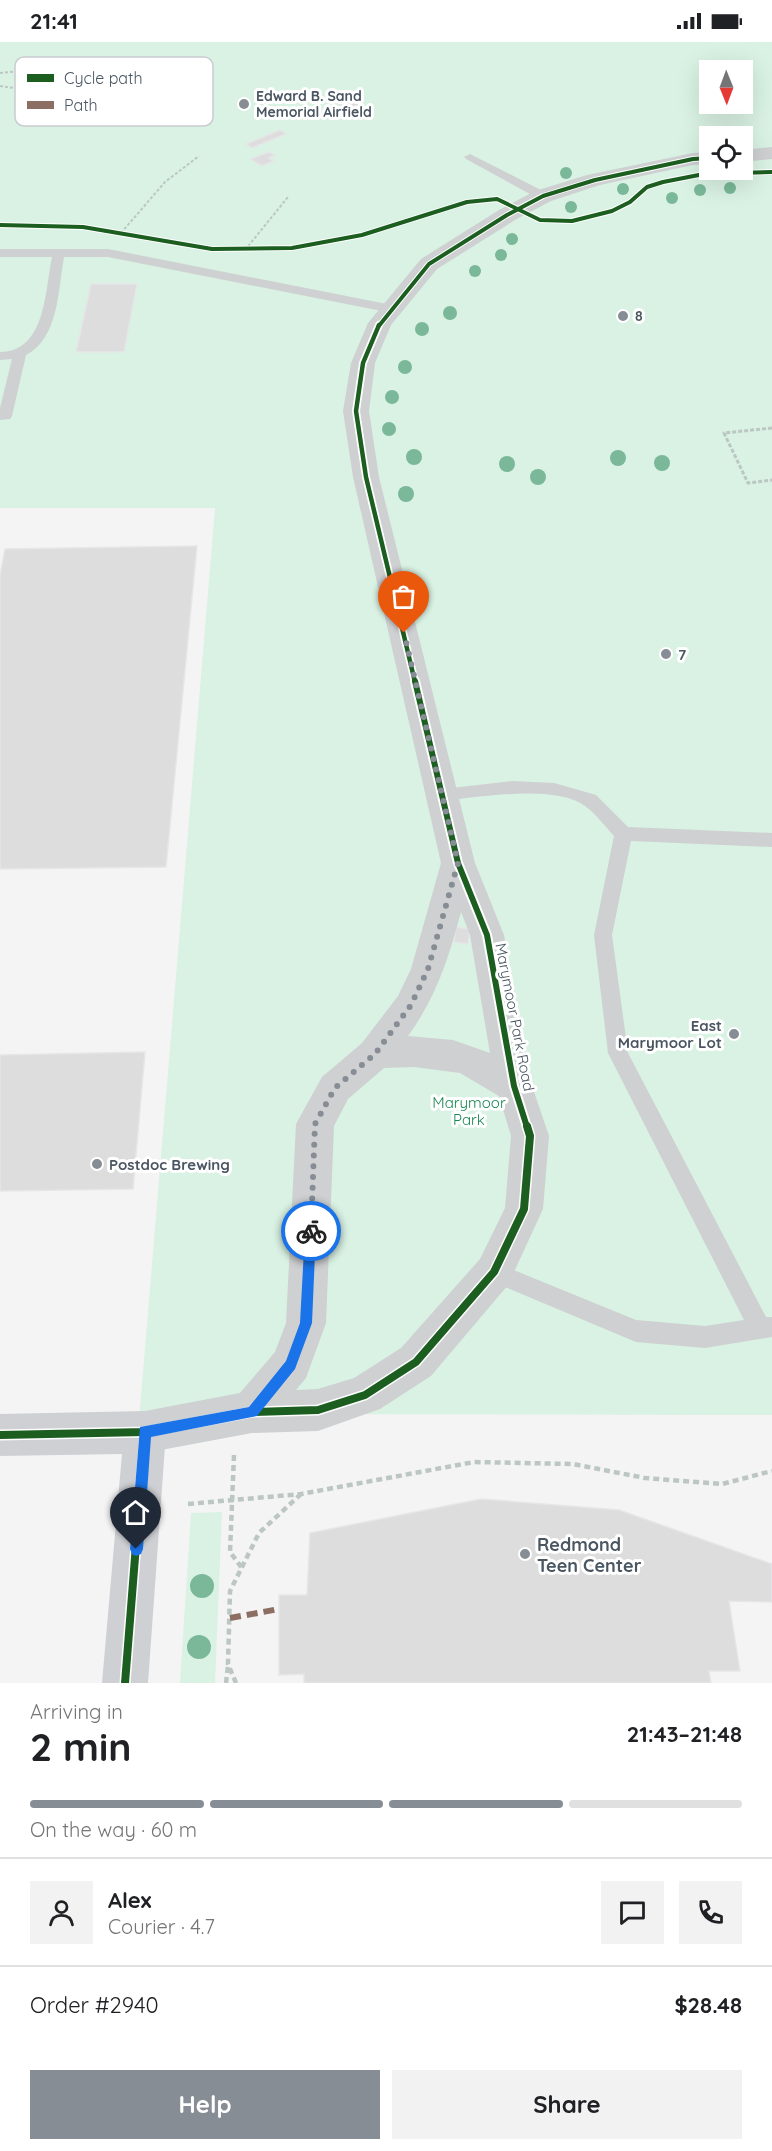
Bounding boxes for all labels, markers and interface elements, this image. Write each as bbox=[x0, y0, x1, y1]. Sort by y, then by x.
text: 21:41 bbox=[30, 7, 78, 35]
legend bbox=[15, 57, 213, 126]
north arrow bbox=[699, 60, 753, 114]
map controls bbox=[699, 60, 753, 180]
text: Cycle path bbox=[64, 68, 143, 88]
place label: Edward B. Sand Memorial Airfield bbox=[256, 87, 372, 121]
text: Path bbox=[64, 95, 98, 115]
marker: Edward B. Sand Memorial Airfield bbox=[237, 97, 251, 111]
button: locate bbox=[699, 126, 753, 180]
place label: 8 bbox=[635, 307, 643, 325]
marker: 8 bbox=[616, 309, 630, 323]
pin bbox=[378, 571, 429, 633]
icon: bag bbox=[387, 580, 420, 613]
place label: 7 bbox=[678, 645, 686, 664]
marker: 7 bbox=[659, 647, 673, 661]
street label: Marymoor Park Road bbox=[491, 941, 539, 1093]
place label: East Marymoor Lot bbox=[618, 1016, 722, 1052]
marker: East Marymoor Lot bbox=[727, 1027, 741, 1041]
park label: Marymoor Park bbox=[432, 1093, 506, 1129]
place label: Postdoc Brewing bbox=[109, 1155, 230, 1174]
marker: Postdoc Brewing bbox=[90, 1157, 104, 1171]
courier bbox=[281, 1201, 341, 1261]
icon: bike bbox=[295, 1215, 328, 1248]
pin bbox=[110, 1487, 161, 1549]
icon: home bbox=[119, 1496, 152, 1529]
place label: Redmond Teen Center bbox=[537, 1533, 642, 1577]
marker: Redmond Teen Center bbox=[518, 1547, 532, 1561]
text: Arriving in bbox=[30, 1699, 123, 1724]
text: 21:43–21:48 bbox=[627, 1720, 742, 1748]
text: 2 min bbox=[30, 1722, 132, 1771]
text: On the way · 60 m bbox=[30, 1817, 197, 1842]
button: person bbox=[30, 1881, 93, 1944]
button: chat bbox=[601, 1881, 664, 1944]
button: phone bbox=[679, 1881, 742, 1944]
text: Alex bbox=[108, 1886, 151, 1914]
text: Courier · 4.7 bbox=[108, 1914, 215, 1939]
text: Order #2940 bbox=[30, 1991, 159, 2019]
text: $28.48 bbox=[674, 1991, 742, 2019]
button: Help bbox=[30, 2070, 380, 2139]
button: Share bbox=[392, 2070, 742, 2139]

